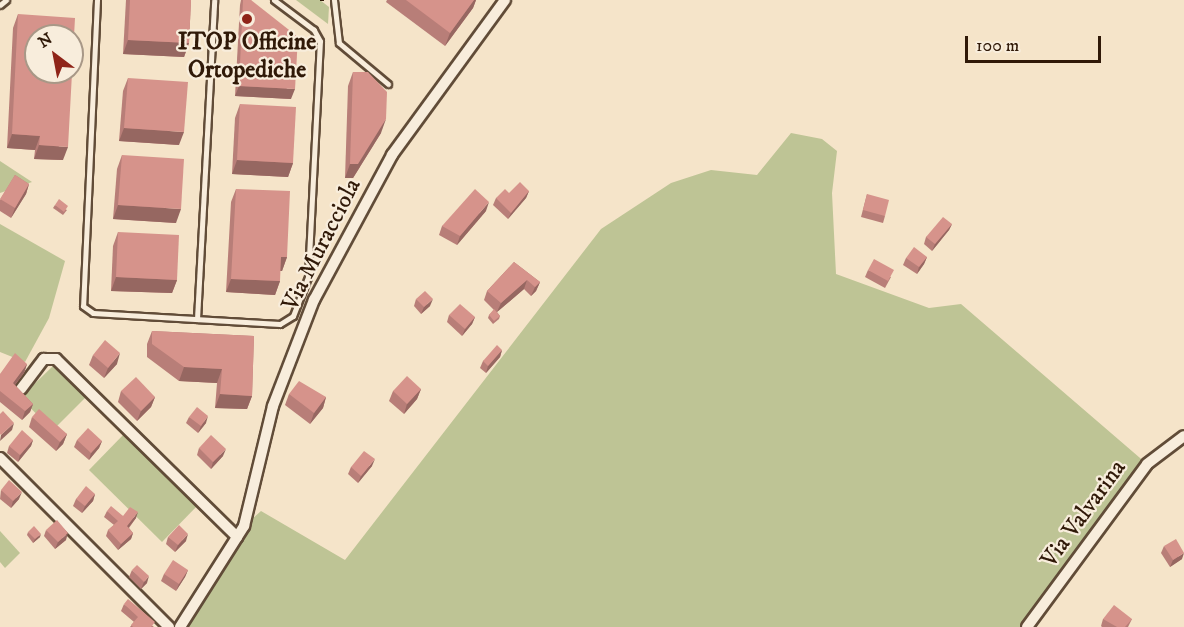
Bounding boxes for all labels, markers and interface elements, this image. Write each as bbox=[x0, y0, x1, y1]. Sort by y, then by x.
marker: ITOP Officine Ortopediche bbox=[240, 12, 254, 26]
north arrow bbox=[24, 24, 84, 84]
scale bar bbox=[968, 24, 1104, 62]
text: N bbox=[35, 28, 56, 52]
place label: ITOP Officine Ortopediche bbox=[178, 29, 316, 85]
text: 100 m bbox=[976, 35, 1019, 57]
street label: Via Muracciola bbox=[276, 174, 368, 316]
street label: Via Valvarina bbox=[1035, 455, 1133, 573]

